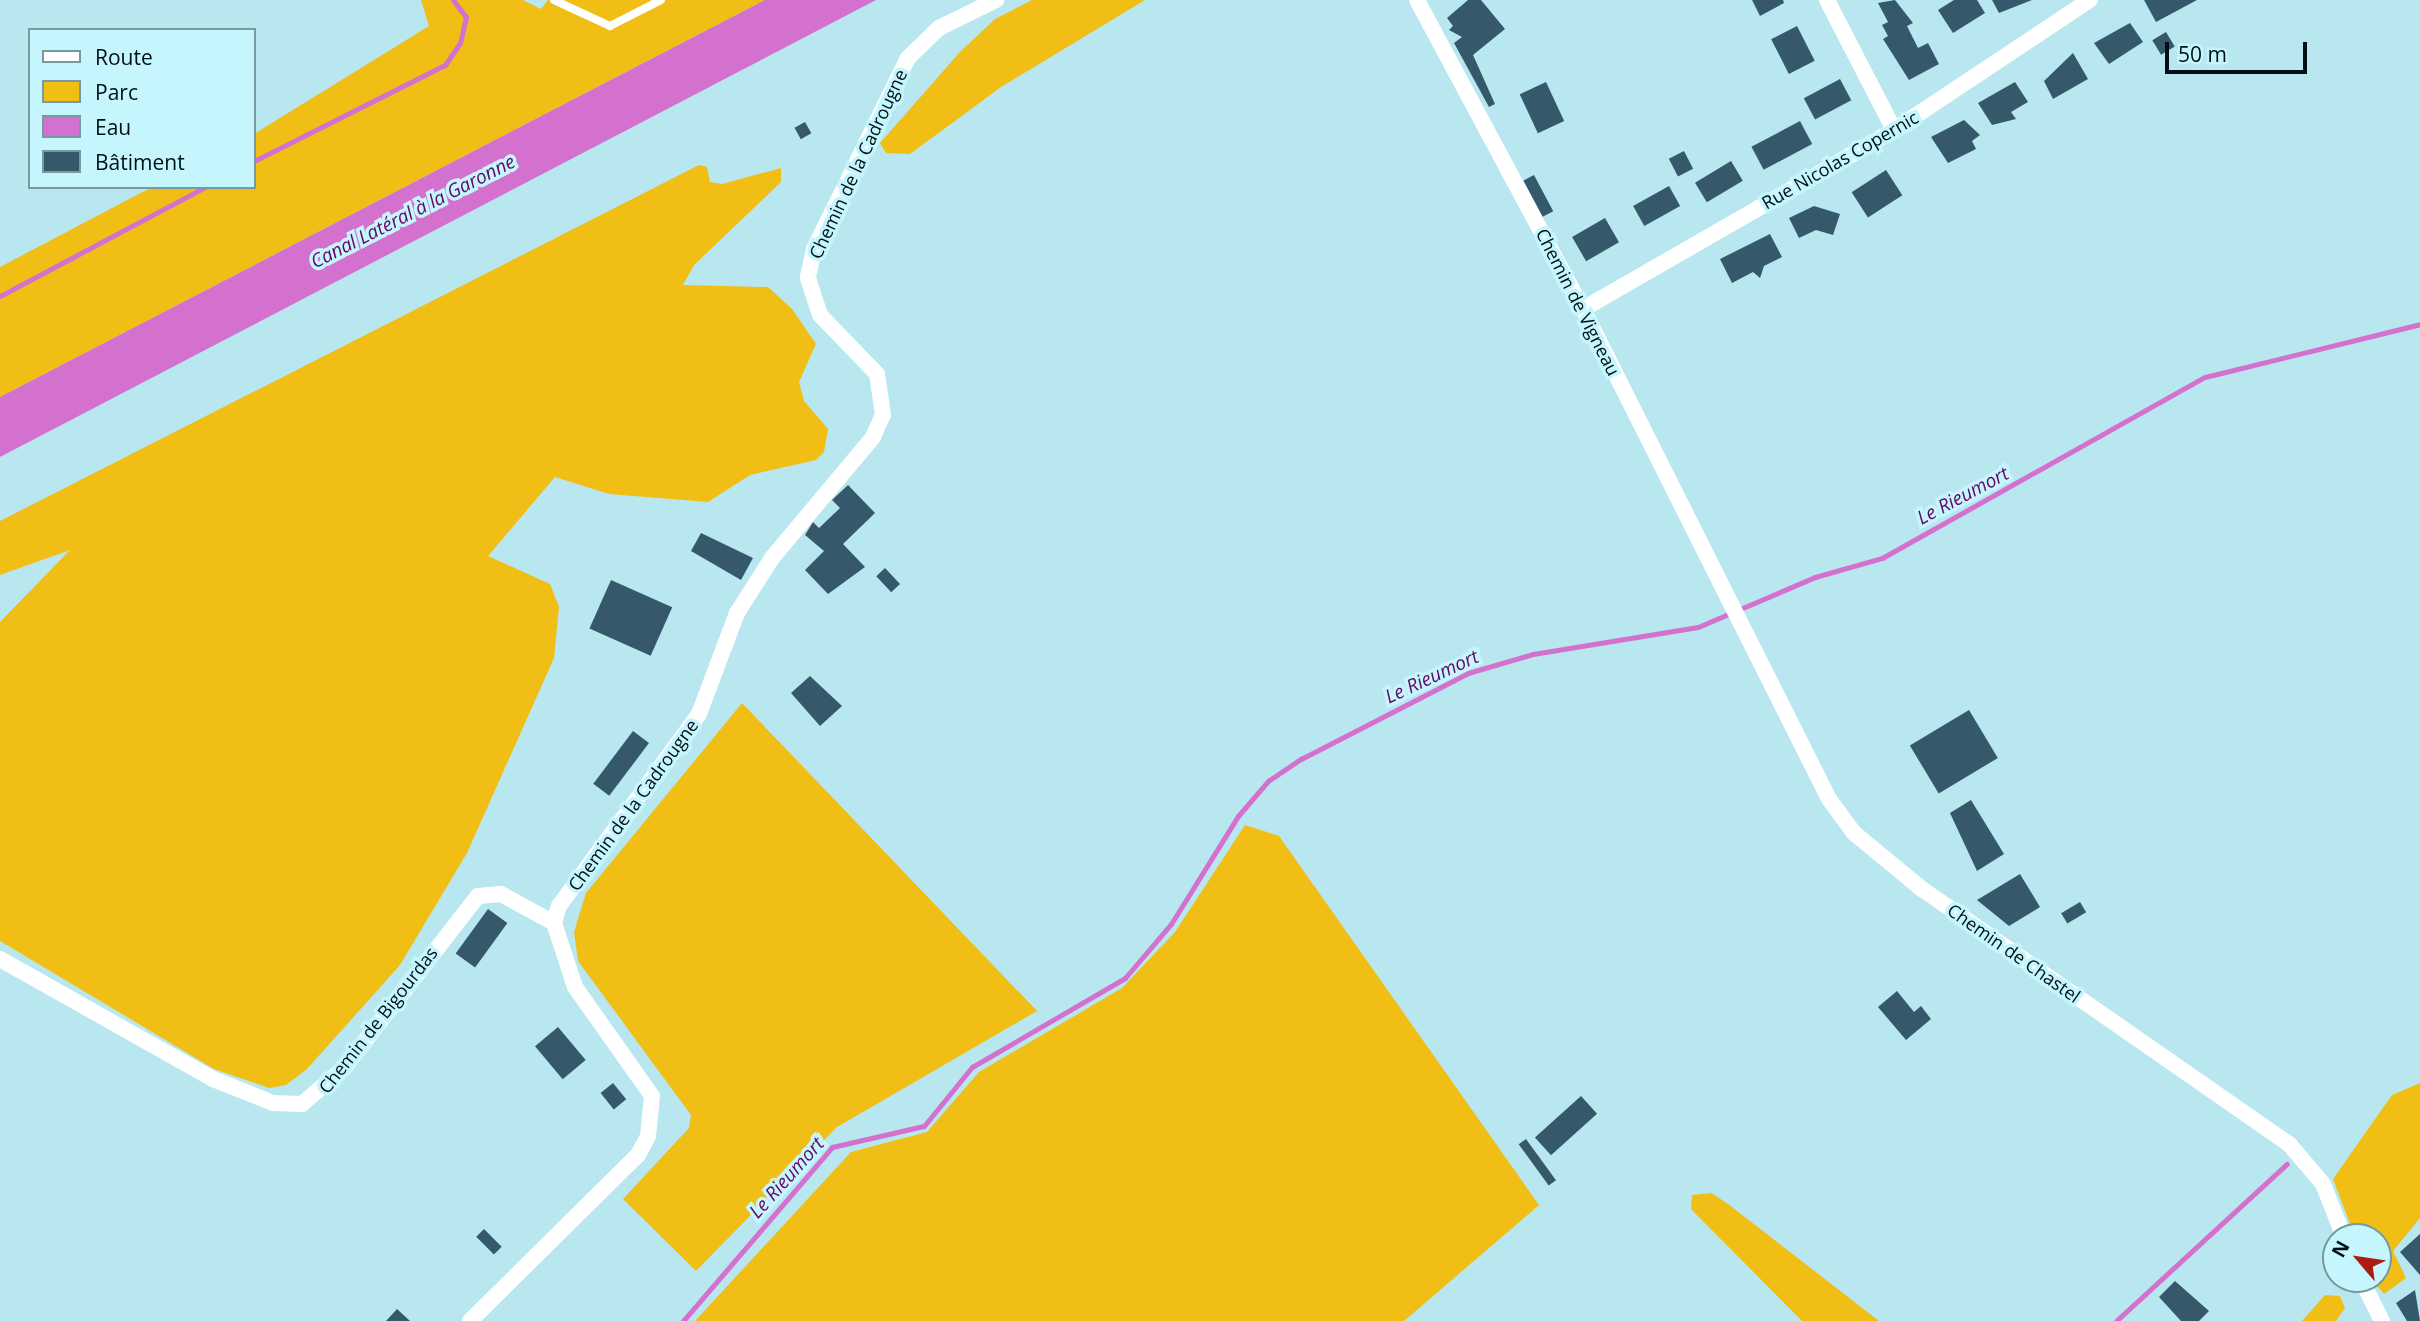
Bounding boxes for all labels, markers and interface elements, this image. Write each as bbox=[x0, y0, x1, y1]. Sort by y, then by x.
legend bbox=[28, 28, 256, 189]
scale bar bbox=[2168, 28, 2310, 72]
text: 50 m bbox=[2178, 40, 2227, 68]
text: Route bbox=[95, 43, 153, 71]
street label: Chemin de la Cadrougne bbox=[804, 66, 912, 262]
text: Parc bbox=[95, 78, 138, 106]
street label: Rue Nicolas Copernic bbox=[1758, 106, 1922, 214]
text: Eau bbox=[95, 113, 131, 141]
text: Bâtiment bbox=[95, 148, 185, 176]
water label: Canal Latéral à la Garonne bbox=[307, 150, 519, 274]
street label: Chemin de Vigneau bbox=[1532, 225, 1624, 379]
water label: Le Rieumort bbox=[1913, 462, 2013, 530]
water label: Le Rieumort bbox=[1382, 645, 1482, 709]
street label: Chemin de la Cadrougne bbox=[563, 715, 703, 895]
street label: Chemin de Chastel bbox=[1943, 899, 2085, 1007]
street label: Chemin de Bigourdas bbox=[314, 942, 442, 1098]
water label: Le Rieumort bbox=[745, 1133, 829, 1223]
north arrow bbox=[2322, 1223, 2392, 1293]
text: N bbox=[2325, 1236, 2355, 1262]

